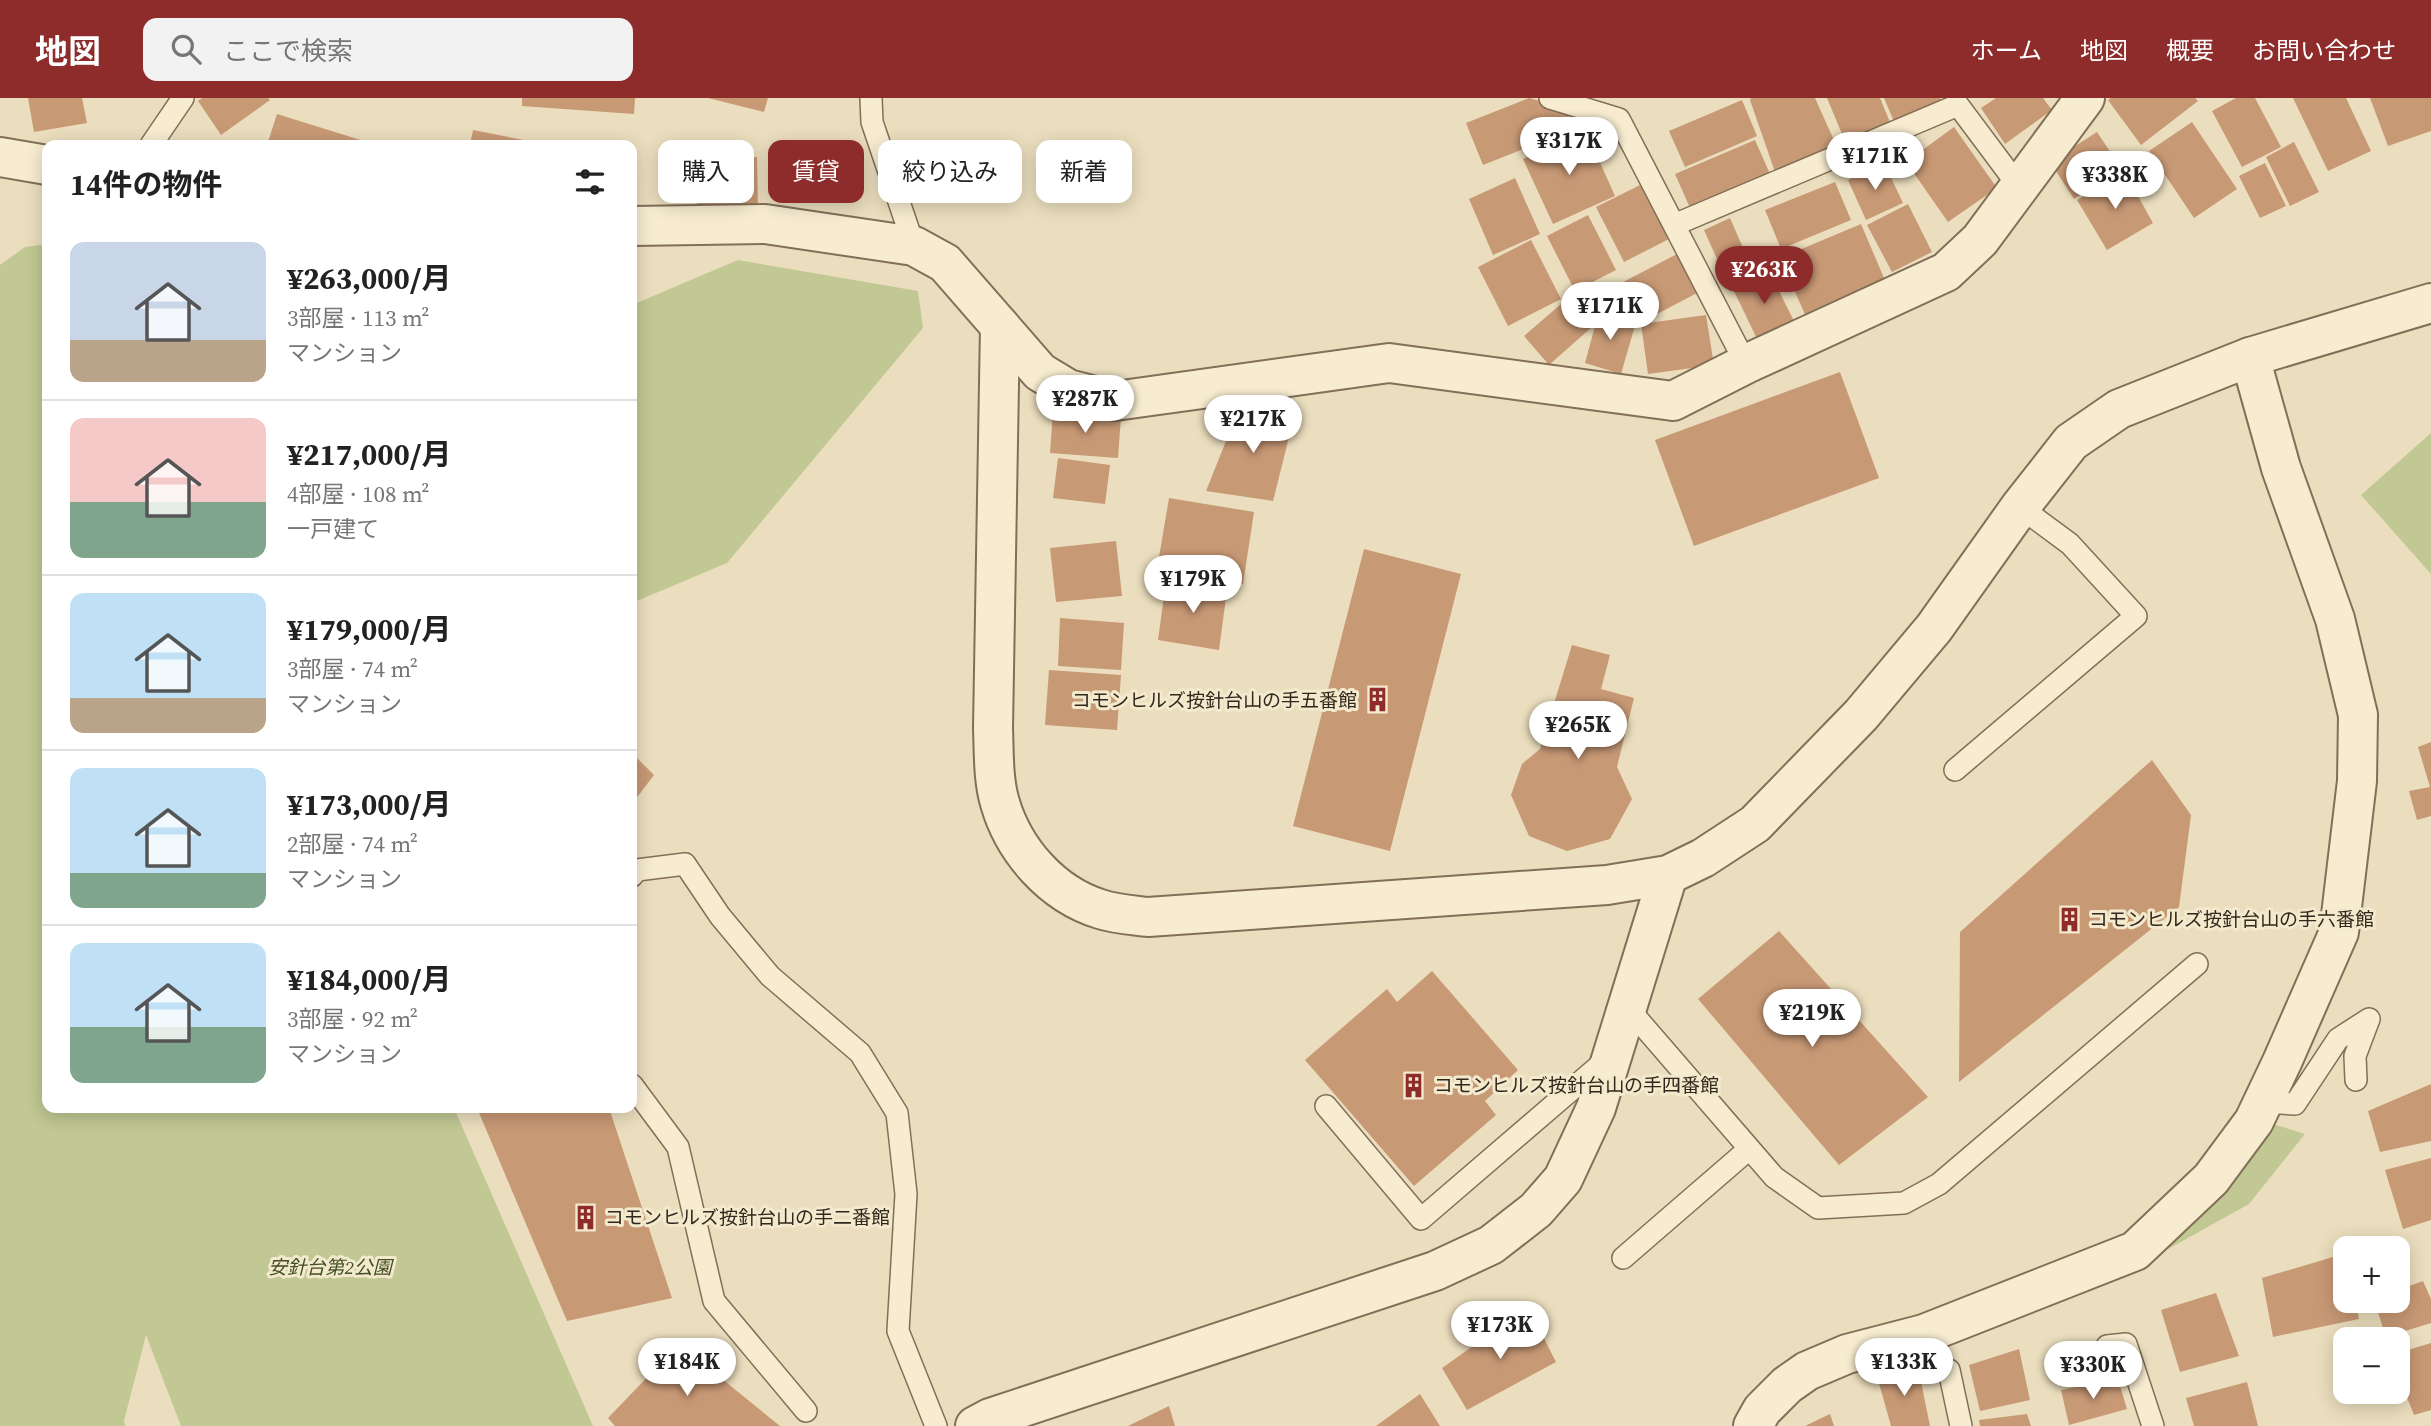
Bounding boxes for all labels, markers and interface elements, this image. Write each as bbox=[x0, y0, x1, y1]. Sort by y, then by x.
search box bbox=[143, 18, 633, 81]
text: 地図 bbox=[35, 29, 101, 74]
icon: search bbox=[167, 30, 205, 68]
text: ここで検索 bbox=[223, 33, 353, 69]
text: ホーム bbox=[1971, 34, 2042, 67]
text: 地図 bbox=[2080, 34, 2128, 67]
text: 概要 bbox=[2166, 34, 2214, 67]
text: お問い合わせ bbox=[2252, 34, 2396, 67]
pin: ¥317K bbox=[1520, 118, 1618, 177]
text: ¥317K bbox=[1536, 124, 1602, 156]
pin: ¥171K bbox=[1826, 132, 1924, 192]
text: ¥171K bbox=[1842, 139, 1908, 171]
chip: 購入 bbox=[658, 140, 754, 203]
chip: 賃貸 bbox=[768, 140, 864, 203]
chip: 絞り込み bbox=[878, 140, 1022, 203]
chip: 新着 bbox=[1036, 140, 1132, 203]
pin: ¥338K bbox=[2066, 152, 2164, 211]
text: ¥338K bbox=[2082, 158, 2148, 190]
icon: filters bbox=[571, 163, 609, 201]
text: 14件の物件 bbox=[70, 164, 223, 205]
pin: ¥263K bbox=[1715, 246, 1813, 306]
text: ¥263K bbox=[1731, 253, 1797, 285]
text: ¥263,000/月 bbox=[287, 258, 451, 299]
icon: home bbox=[126, 270, 210, 354]
pin: ¥171K bbox=[1561, 282, 1659, 342]
text: ¥171K bbox=[1577, 289, 1643, 321]
text: 3部屋 · 113 m² bbox=[287, 302, 430, 334]
text: マンション bbox=[287, 337, 402, 369]
pin: ¥287K bbox=[1036, 376, 1134, 435]
text: ¥287K bbox=[1052, 382, 1118, 414]
pin: ¥217K bbox=[1204, 396, 1302, 455]
text: ¥217K bbox=[1220, 402, 1286, 434]
text: ¥217,000/月 bbox=[287, 434, 451, 475]
icon: home bbox=[126, 446, 210, 530]
text: 4部屋 · 108 m² bbox=[287, 478, 430, 510]
text: 一戸建て bbox=[287, 513, 379, 545]
pin: ¥179K bbox=[1144, 556, 1242, 615]
text: ¥179K bbox=[1160, 562, 1226, 594]
text: ¥179,000/月 bbox=[287, 609, 451, 650]
icon: home bbox=[126, 621, 210, 705]
text: 3部屋 · 74 m² bbox=[287, 653, 418, 685]
building icon: コモンヒルズ按針台山の手五番館 bbox=[1363, 686, 1391, 714]
place label: コモンヒルズ按針台山の手五番館 bbox=[1072, 687, 1357, 713]
text: マンション bbox=[287, 688, 402, 720]
pin: ¥265K bbox=[1529, 702, 1627, 761]
text: ¥265K bbox=[1545, 708, 1611, 740]
text: ¥173,000/月 bbox=[287, 784, 451, 825]
icon: home bbox=[126, 796, 210, 880]
text: 2部屋 · 74 m² bbox=[287, 828, 418, 860]
text: マンション bbox=[287, 863, 402, 895]
building icon: コモンヒルズ按針台山の手六番館 bbox=[2055, 905, 2083, 933]
place label: コモンヒルズ按針台山の手六番館 bbox=[2089, 906, 2374, 932]
text: ¥184,000/月 bbox=[287, 959, 451, 1000]
icon: home bbox=[126, 971, 210, 1055]
pin: ¥219K bbox=[1763, 990, 1861, 1049]
text: ¥219K bbox=[1779, 996, 1845, 1028]
text: 3部屋 · 92 m² bbox=[287, 1003, 418, 1035]
text: マンション bbox=[287, 1038, 402, 1070]
building icon: コモンヒルズ按針台山の手四番館 bbox=[1400, 1071, 1428, 1099]
place label: コモンヒルズ按針台山の手四番館 bbox=[1434, 1072, 1719, 1098]
building icon: コモンヒルズ按針台山の手二番館 bbox=[571, 1203, 599, 1231]
place label: コモンヒルズ按針台山の手二番館 bbox=[605, 1204, 890, 1230]
map controls bbox=[2333, 1236, 2410, 1404]
button: + bbox=[2333, 1236, 2410, 1313]
park label: 安針台第2公園 bbox=[268, 1254, 395, 1280]
pin: ¥173K bbox=[1451, 1302, 1549, 1361]
text: ¥173K bbox=[1467, 1308, 1533, 1340]
button: − bbox=[2333, 1327, 2410, 1404]
pin: ¥184K bbox=[638, 1338, 736, 1398]
pin: ¥133K bbox=[1855, 1338, 1953, 1398]
pin: ¥330K bbox=[2044, 1342, 2142, 1401]
text: ¥184K bbox=[654, 1345, 720, 1377]
text: ¥133K bbox=[1871, 1345, 1937, 1377]
text: ¥330K bbox=[2060, 1348, 2126, 1380]

